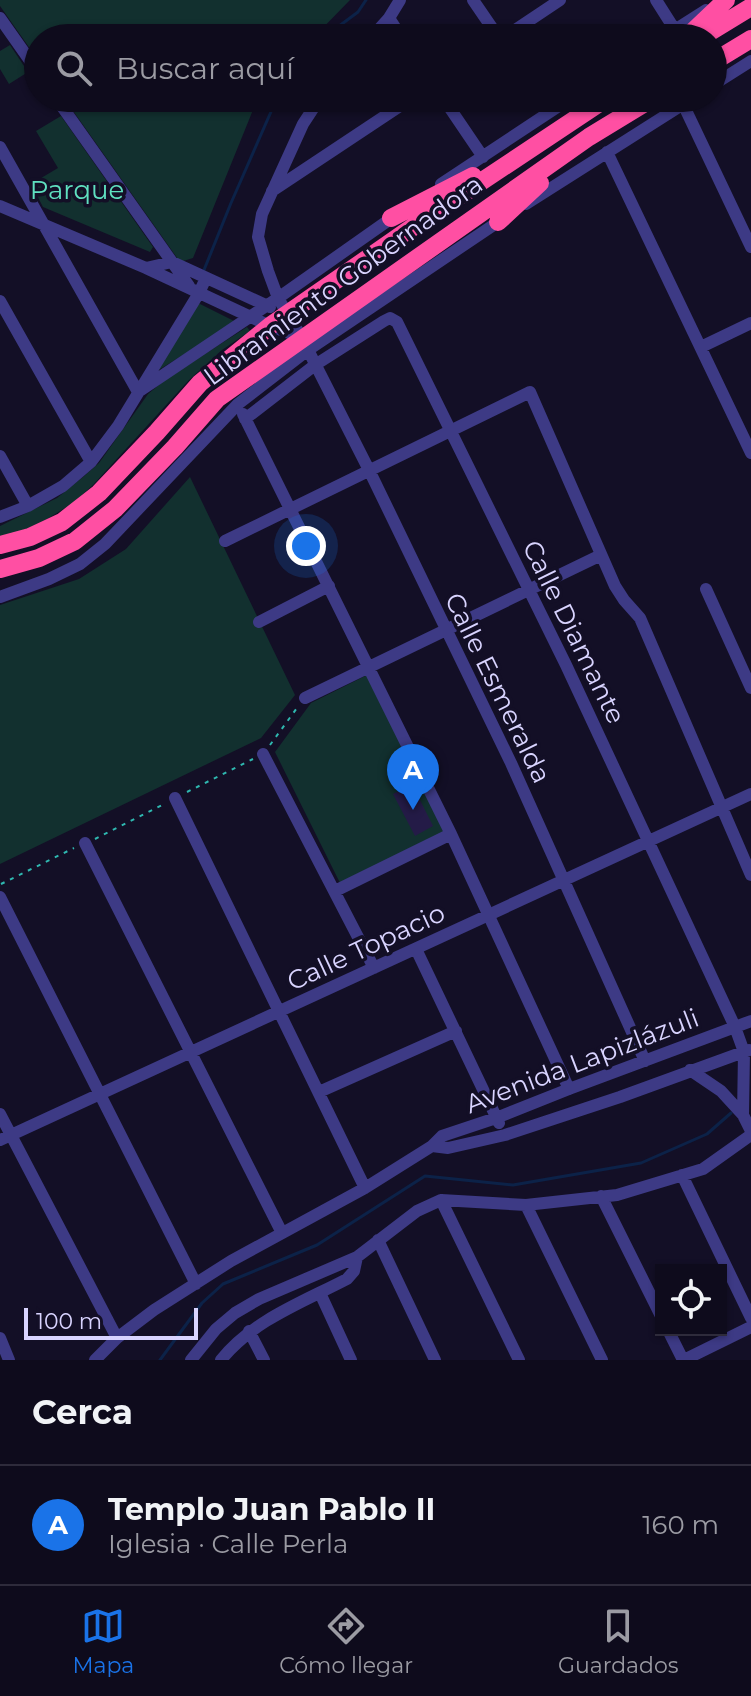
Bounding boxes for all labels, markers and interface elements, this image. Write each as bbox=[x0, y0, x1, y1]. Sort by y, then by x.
search box bbox=[24, 24, 727, 112]
icon: search bbox=[52, 46, 96, 90]
text: Buscar aquí bbox=[116, 50, 294, 87]
street label: Libramiento Gobernadora bbox=[197, 168, 489, 392]
park label: Parque bbox=[30, 174, 124, 206]
your location bbox=[286, 526, 326, 566]
street label: Calle Diamante bbox=[516, 535, 632, 729]
street label: Calle Esmeralda bbox=[438, 588, 558, 788]
pin: A bbox=[387, 744, 439, 810]
street label: Calle Topacio bbox=[282, 896, 450, 998]
street label: Avenida Lapizlázuli bbox=[461, 1002, 703, 1120]
map controls bbox=[655, 1264, 727, 1336]
button: locate bbox=[655, 1264, 727, 1336]
scale bar bbox=[24, 1304, 198, 1340]
text: 100 m bbox=[36, 1308, 102, 1335]
text: Cerca bbox=[32, 1391, 133, 1433]
text: Templo Juan Pablo II bbox=[108, 1491, 435, 1528]
text: A bbox=[48, 1509, 68, 1541]
text: 160 m bbox=[642, 1509, 719, 1541]
text: Iglesia · Calle Perla bbox=[108, 1528, 348, 1560]
tab: Mapa bbox=[72, 1604, 134, 1679]
tab: Cómo llegar bbox=[279, 1604, 413, 1679]
tab: Guardados bbox=[558, 1604, 679, 1679]

